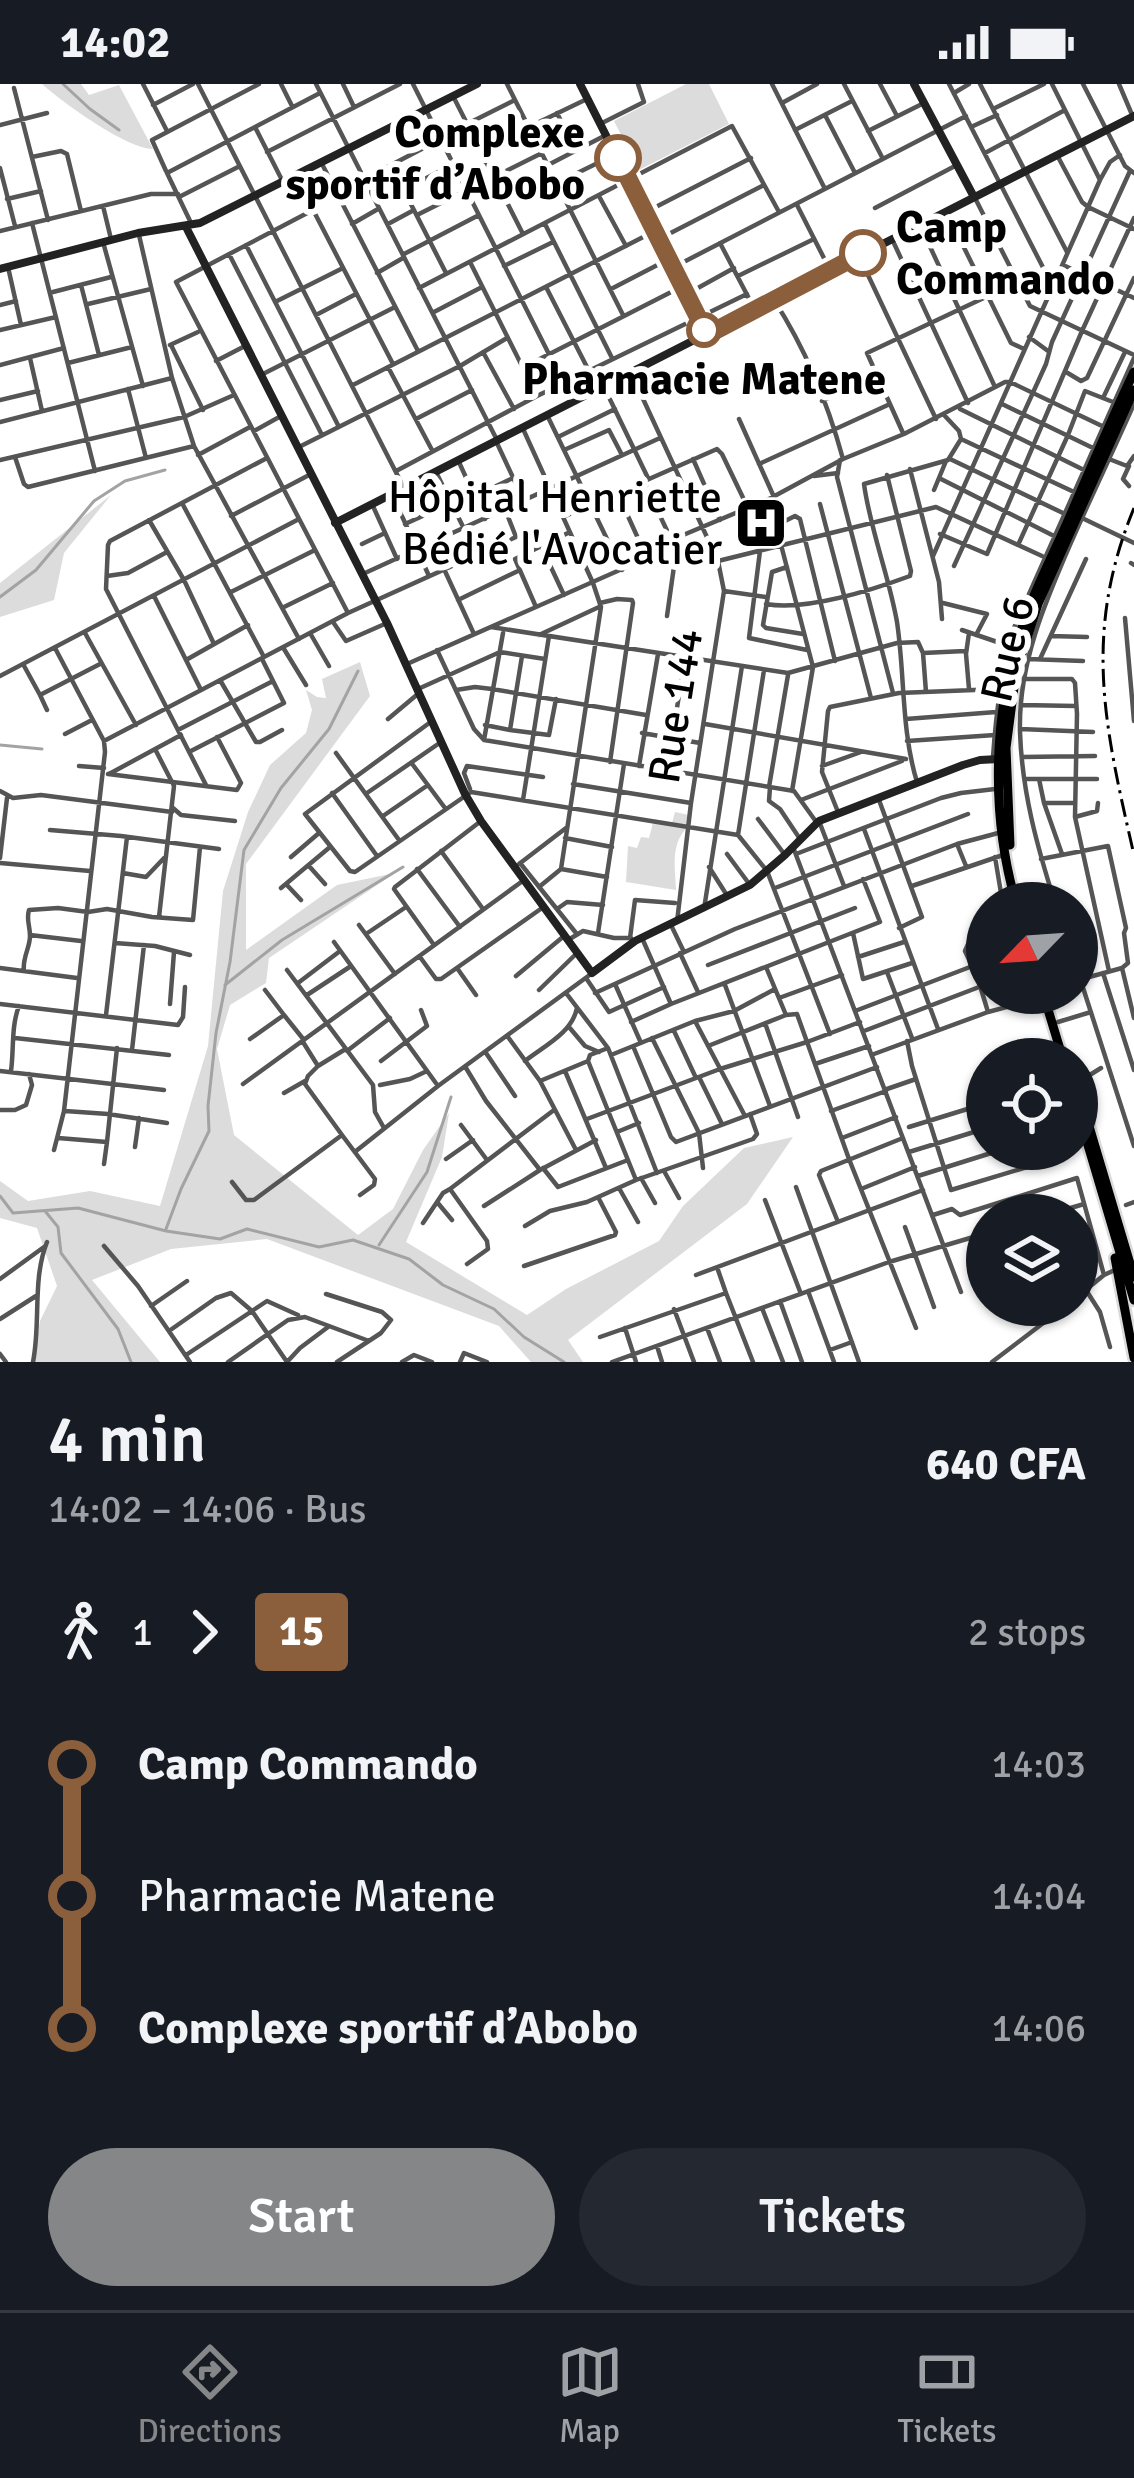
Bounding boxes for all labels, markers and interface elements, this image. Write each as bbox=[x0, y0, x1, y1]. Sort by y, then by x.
text: 14:02 bbox=[60, 15, 170, 70]
place label: Complexe sportif d’Abobo bbox=[285, 105, 585, 212]
marker: Complexe sportif d’Abobo bbox=[596, 136, 640, 180]
place label: Camp Commando bbox=[896, 200, 1115, 307]
marker: Camp Commando bbox=[841, 231, 885, 275]
marker: Pharmacie Matene bbox=[688, 314, 720, 346]
place label: Pharmacie Matene bbox=[522, 352, 886, 407]
place label: Hôpital Henriette Bédié l'Avocatier bbox=[388, 470, 722, 577]
hospital icon: Hôpital Henriette Bédié l'Avocatier bbox=[733, 495, 789, 551]
street label: Rue 6 bbox=[969, 591, 1047, 707]
street label: Rue 144 bbox=[637, 625, 715, 787]
north arrow bbox=[966, 882, 1098, 1014]
map controls bbox=[966, 882, 1098, 1326]
button: locate bbox=[966, 1038, 1098, 1170]
button: layers bbox=[966, 1194, 1098, 1326]
text: 4 min bbox=[48, 1399, 206, 1480]
text: 640 CFA bbox=[926, 1437, 1086, 1492]
text: 14:02 – 14:06 · Bus bbox=[48, 1485, 366, 1533]
icon: walk bbox=[48, 1599, 114, 1665]
icon: forward bbox=[171, 1599, 237, 1665]
text: 15 bbox=[279, 1606, 324, 1657]
text: 1 bbox=[132, 1608, 153, 1656]
text: 2 stops bbox=[968, 1608, 1086, 1656]
text: Camp Commando bbox=[138, 1737, 478, 1792]
text: 14:03 bbox=[991, 1740, 1086, 1788]
text: Pharmacie Matene bbox=[138, 1869, 496, 1924]
text: 14:04 bbox=[991, 1872, 1086, 1920]
text: Complexe sportif d’Abobo bbox=[138, 2001, 638, 2056]
text: 14:06 bbox=[991, 2004, 1086, 2052]
button: Start bbox=[48, 2148, 555, 2286]
button: Tickets bbox=[579, 2148, 1086, 2286]
tab: Directions bbox=[137, 2339, 282, 2452]
tab: Map bbox=[557, 2339, 623, 2452]
tab: Tickets bbox=[897, 2339, 997, 2452]

